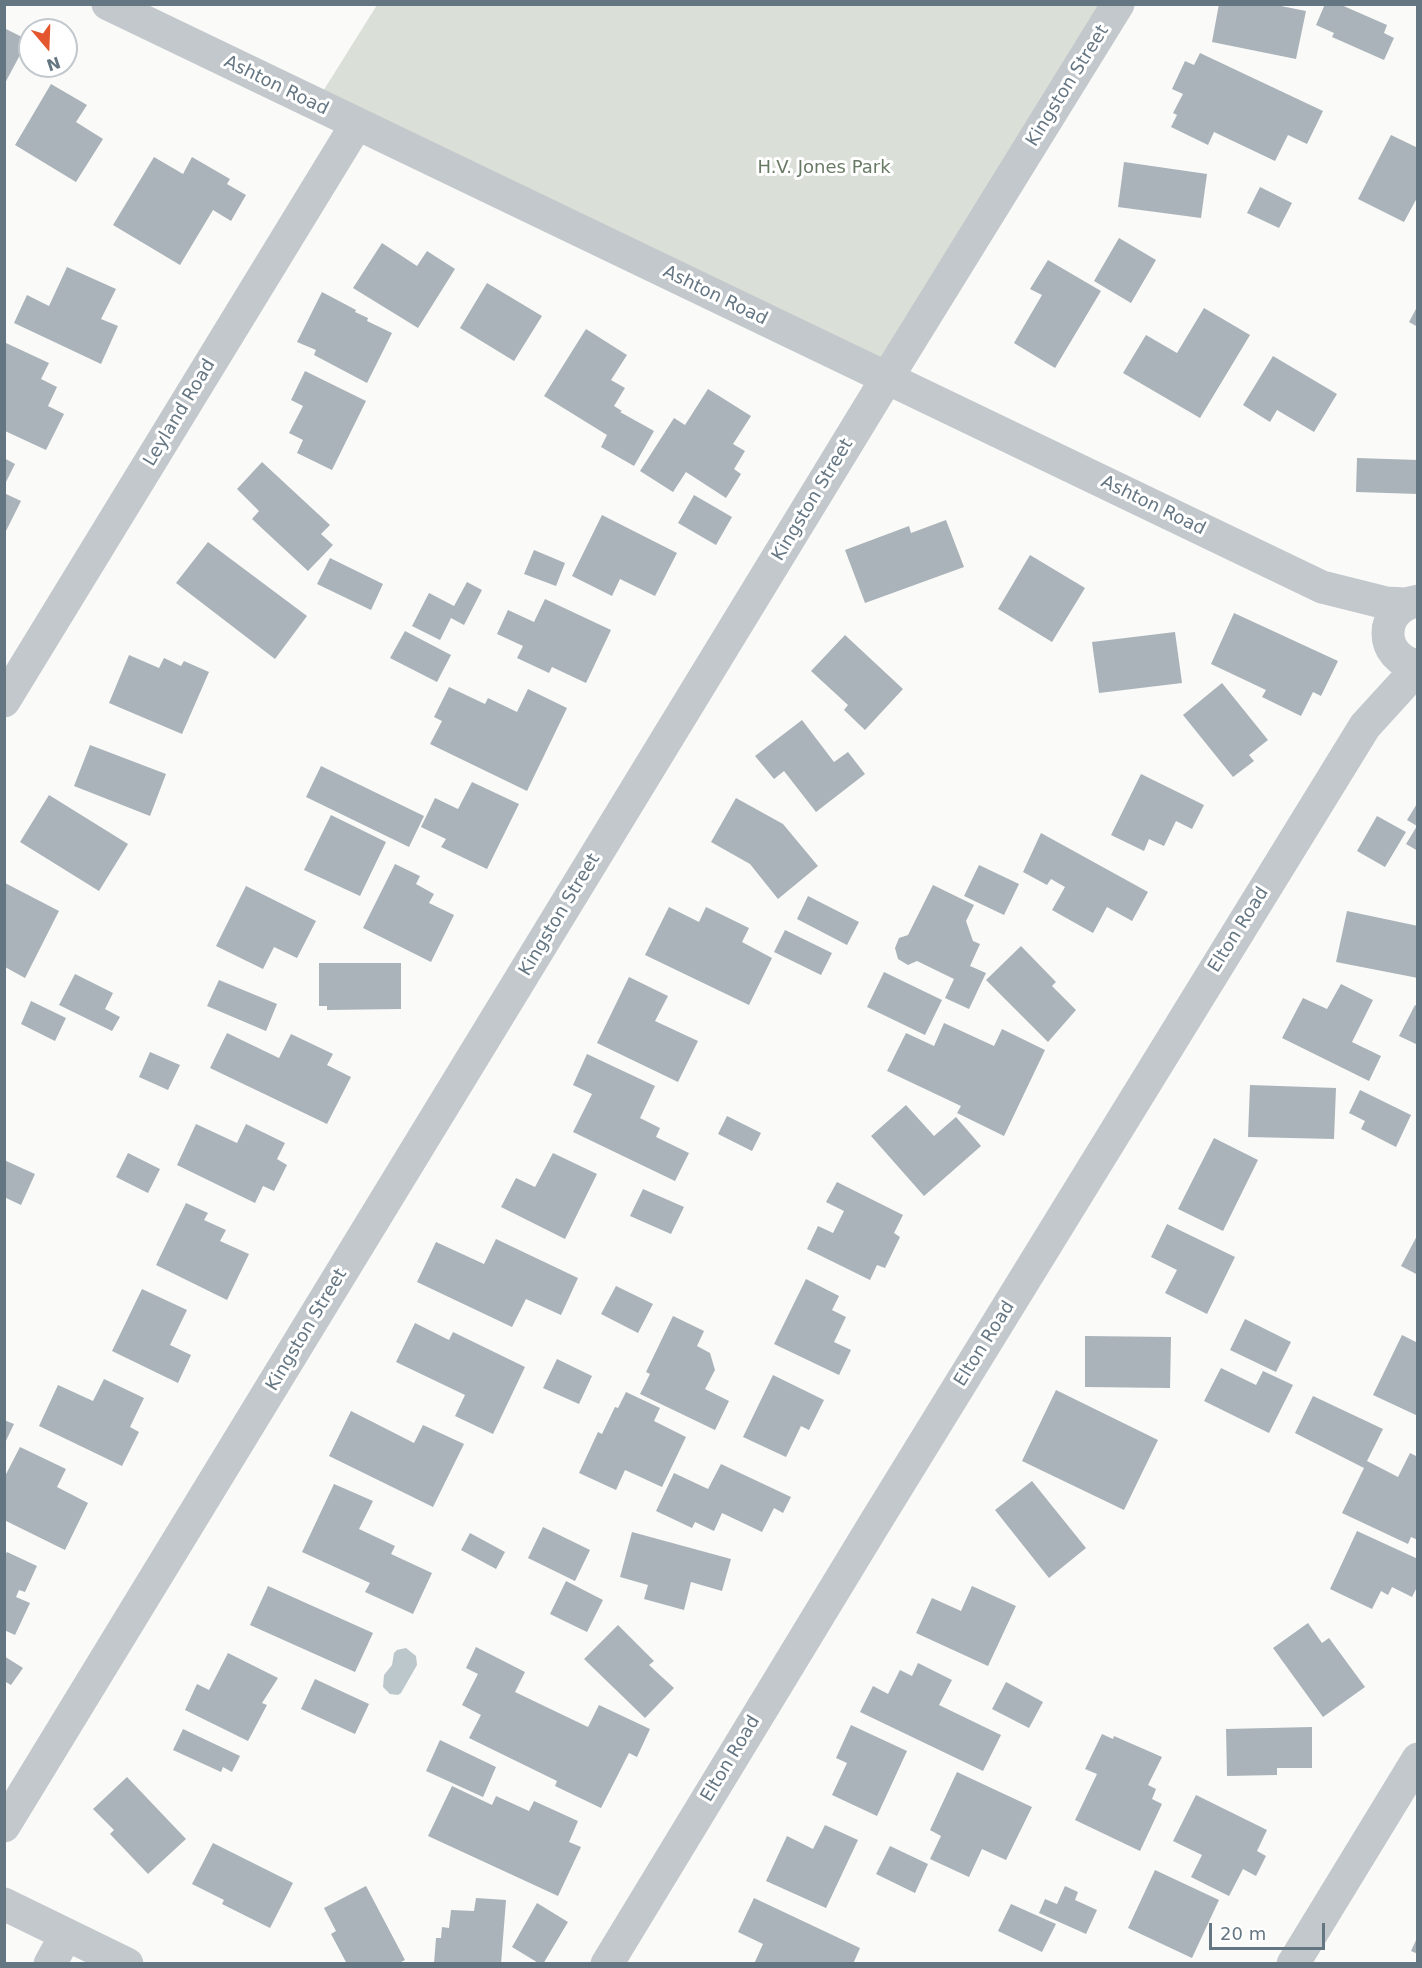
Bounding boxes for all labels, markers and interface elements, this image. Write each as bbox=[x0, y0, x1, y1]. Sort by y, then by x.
north arrow bbox=[18, 18, 78, 78]
street label: Kingston Street bbox=[1022, 21, 1114, 151]
street label: Ashton Road bbox=[220, 51, 332, 121]
text: N bbox=[44, 52, 63, 75]
park label: H.V. Jones Park bbox=[757, 157, 891, 179]
street label: Ashton Road bbox=[659, 261, 771, 331]
street label: Leyland Road bbox=[140, 355, 220, 471]
street label: Kingston Street bbox=[768, 435, 858, 565]
street label: Ashton Road bbox=[1097, 471, 1209, 541]
street label: Kingston Street bbox=[515, 850, 605, 980]
street label: Elton Road bbox=[1204, 883, 1274, 977]
street label: Kingston Street bbox=[262, 1265, 352, 1395]
street label: Elton Road bbox=[950, 1297, 1020, 1391]
street label: Elton Road bbox=[697, 1712, 765, 1806]
scale bar bbox=[1212, 1911, 1328, 1949]
text: 20 m bbox=[1220, 1923, 1266, 1944]

